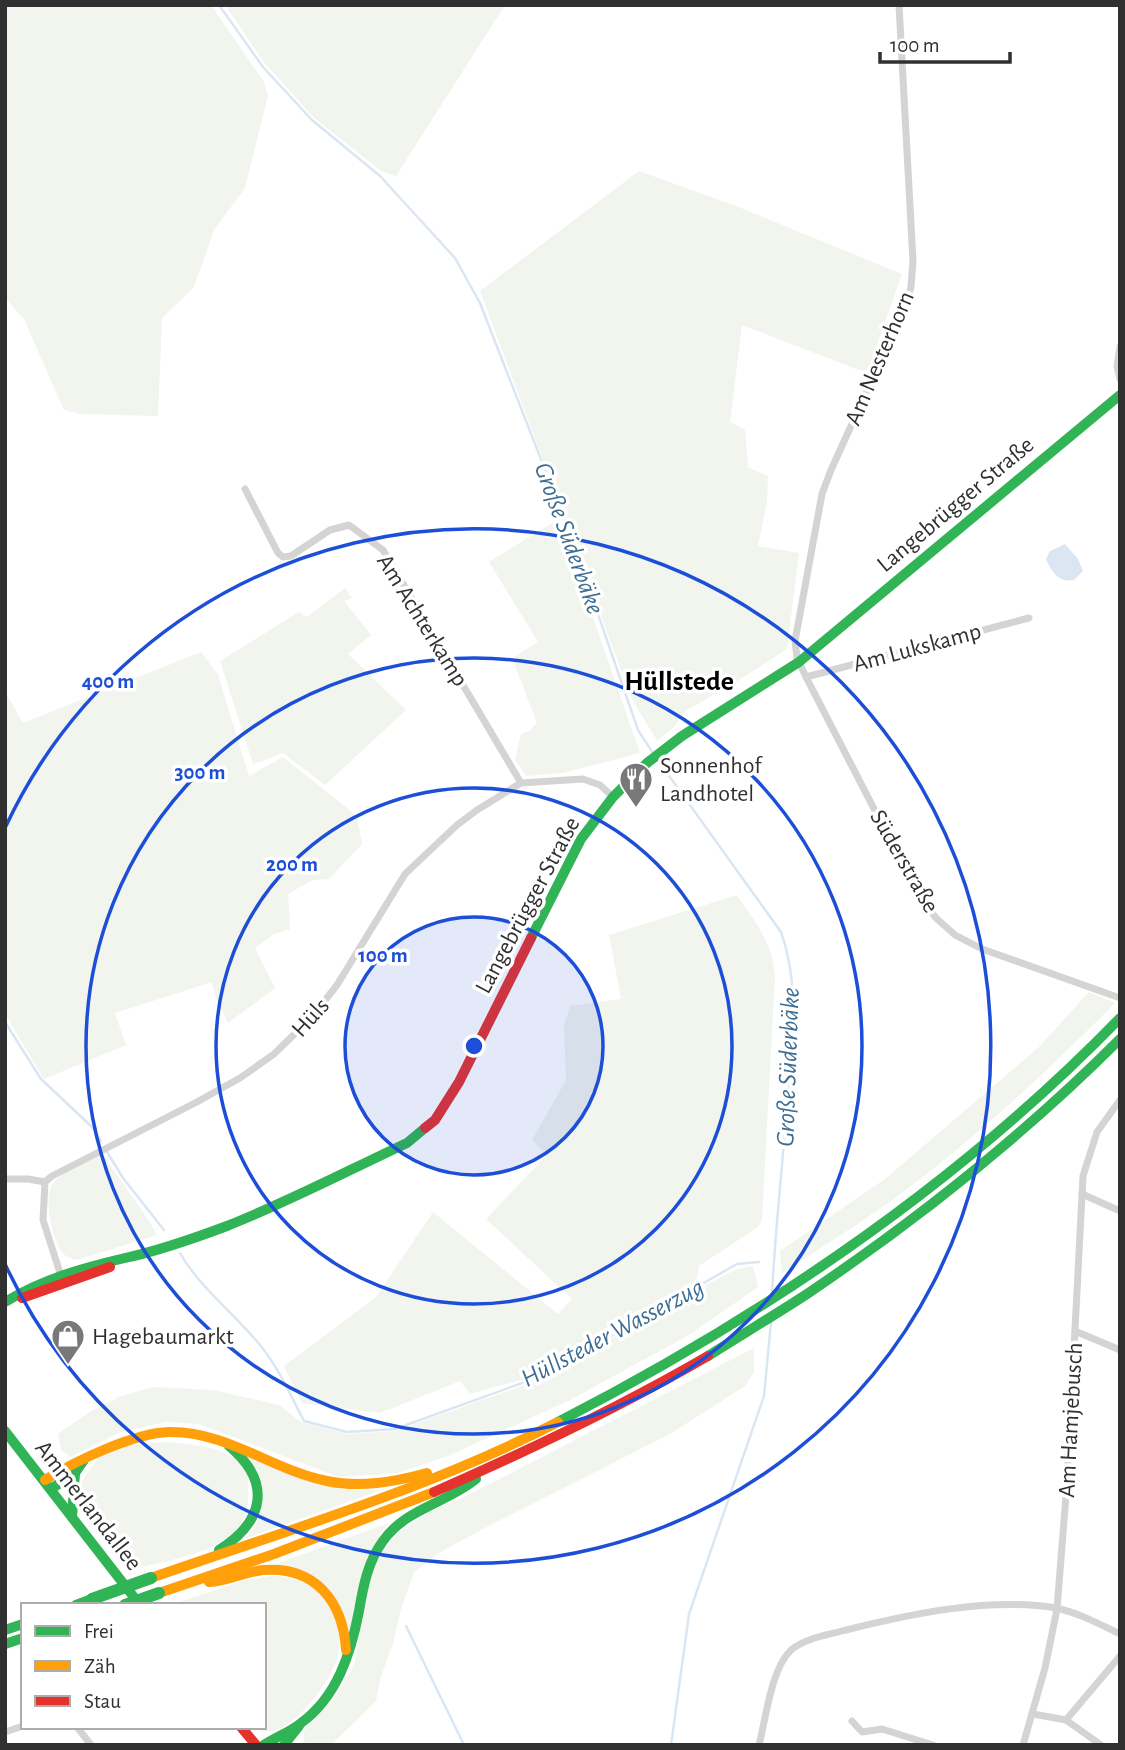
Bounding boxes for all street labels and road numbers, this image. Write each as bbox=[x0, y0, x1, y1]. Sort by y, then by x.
street label: Am Nesterhorn bbox=[841, 288, 919, 429]
street label: Langebrügger Straße bbox=[873, 433, 1038, 577]
street label: Am Achterkamp bbox=[372, 550, 472, 691]
street label: Am Lukskamp bbox=[851, 619, 984, 677]
street label: Süderstraße bbox=[865, 806, 943, 917]
street label: Langebrügger Straße bbox=[471, 813, 585, 998]
street label: Hüls bbox=[287, 994, 334, 1042]
street label: Am Hamjebusch bbox=[1055, 1342, 1087, 1498]
street label: Ammerlandallee bbox=[30, 1436, 146, 1575]

